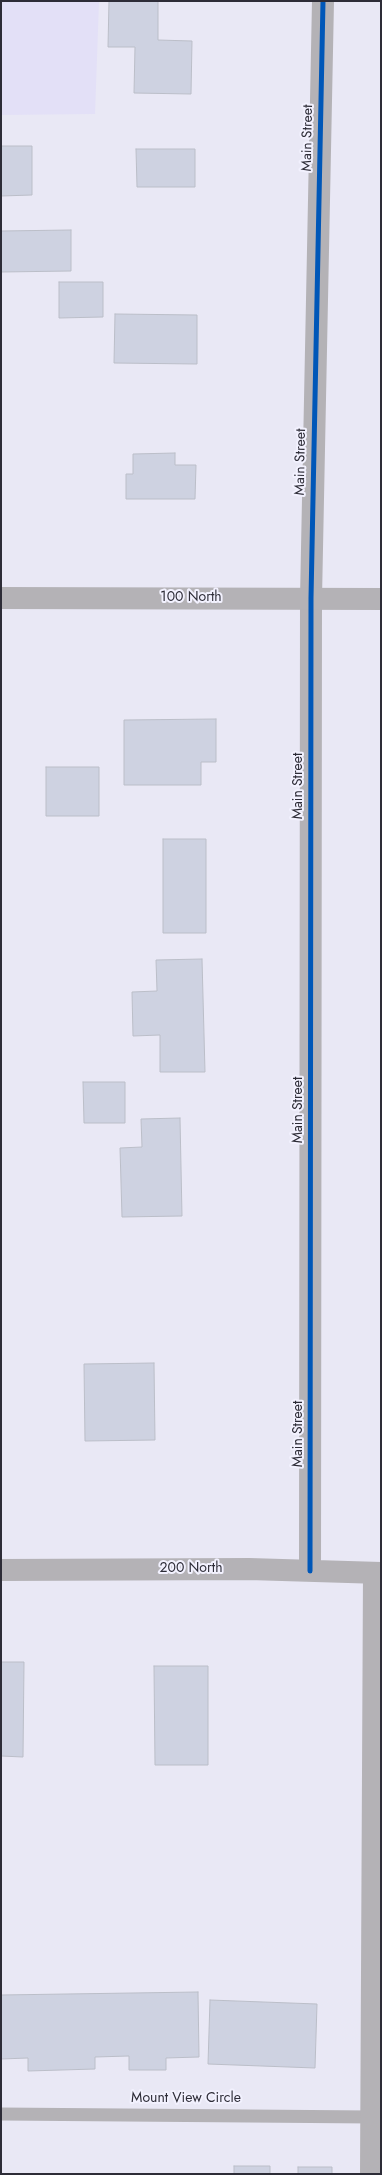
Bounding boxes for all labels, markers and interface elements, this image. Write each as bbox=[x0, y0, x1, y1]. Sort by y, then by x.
street label: Main Street bbox=[299, 105, 317, 171]
street label: Main Street bbox=[292, 429, 310, 495]
street label: 100 North bbox=[160, 590, 222, 606]
street label: Main Street bbox=[291, 753, 307, 819]
street label: Main Street bbox=[291, 1077, 307, 1143]
street label: Main Street bbox=[291, 1401, 307, 1467]
street label: 200 North bbox=[160, 1561, 222, 1577]
street label: Mount View Circle bbox=[131, 2091, 241, 2107]

